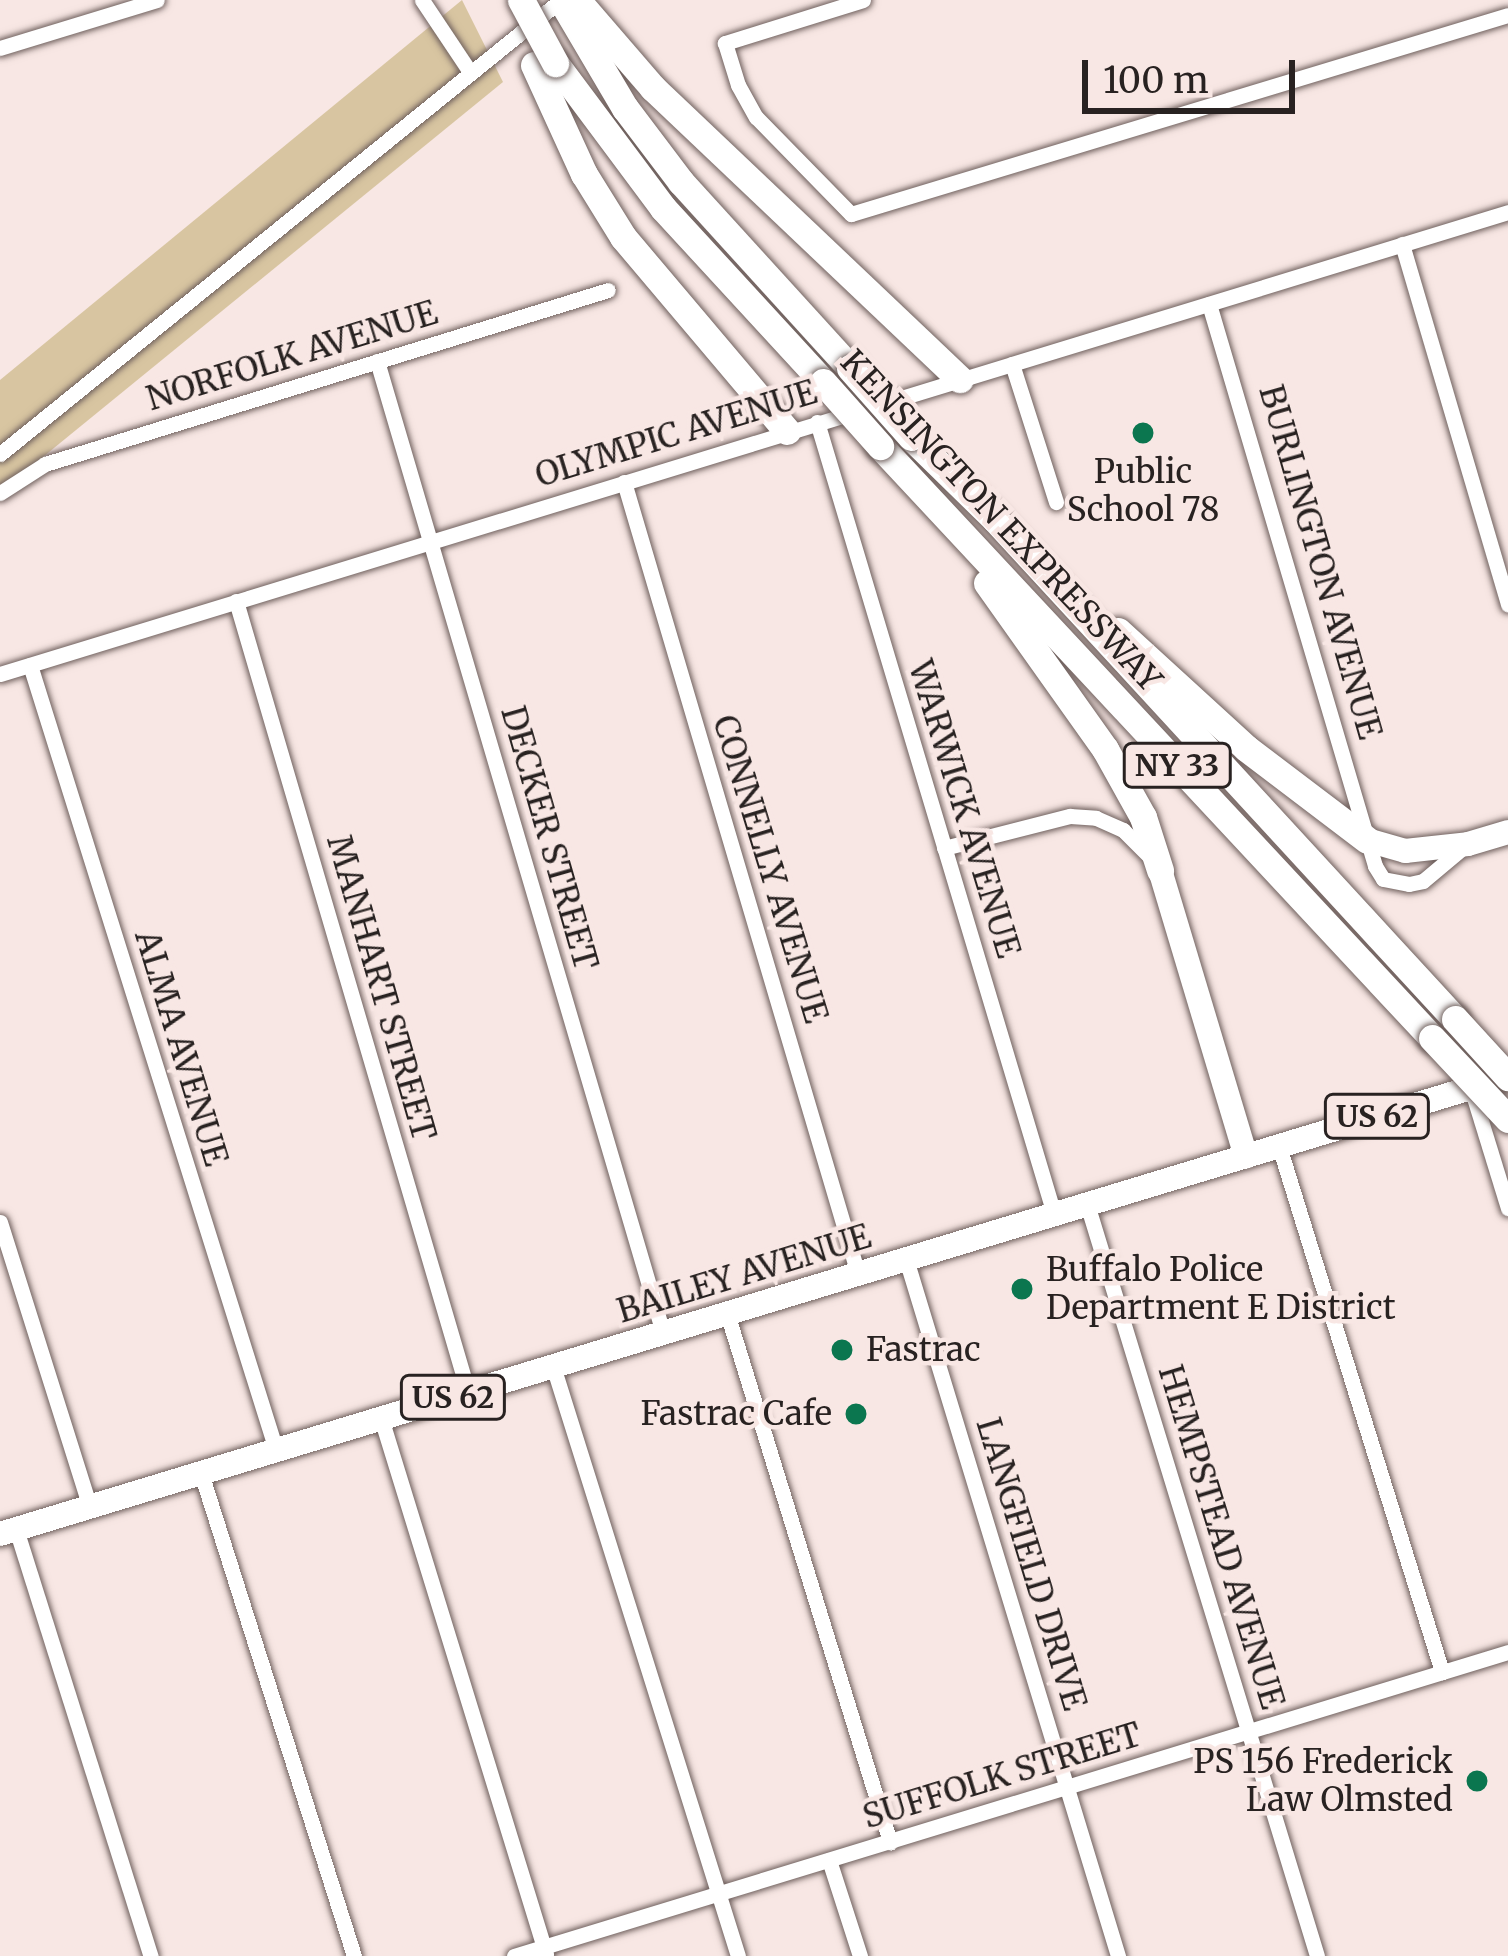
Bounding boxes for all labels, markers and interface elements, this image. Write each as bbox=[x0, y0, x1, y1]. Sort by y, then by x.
scale bar bbox=[1088, 36, 1301, 110]
text: 100 m bbox=[1103, 58, 1209, 103]
street label: NORFOLK AVENUE bbox=[142, 293, 442, 419]
street label: KENSINGTON EXPRESSWAY bbox=[832, 342, 1170, 700]
street label: OLYMPIC AVENUE bbox=[531, 372, 821, 496]
street label: BURLINGTON AVENUE bbox=[1251, 381, 1389, 743]
marker: Public School 78 bbox=[1130, 420, 1156, 446]
place label: Public School 78 bbox=[1067, 452, 1219, 530]
street label: WARWICK AVENUE bbox=[900, 656, 1028, 962]
street label: DECKER STREET bbox=[492, 702, 606, 974]
street label: CONNELLY AVENUE bbox=[704, 711, 836, 1027]
road number: NY 33 bbox=[1120, 741, 1234, 789]
street label: MANHART STREET bbox=[318, 831, 444, 1145]
street label: ALMA AVENUE bbox=[126, 926, 236, 1170]
road number: US 62 bbox=[1323, 1092, 1431, 1140]
street label: BAILEY AVENUE bbox=[612, 1217, 876, 1331]
place label: Buffalo Police Department E District bbox=[1046, 1250, 1396, 1328]
marker: Buffalo Police Department E District bbox=[1009, 1276, 1035, 1302]
place label: Fastrac bbox=[866, 1330, 981, 1370]
marker: Fastrac bbox=[829, 1337, 855, 1363]
street label: HEMPSTEAD AVENUE bbox=[1150, 1361, 1292, 1713]
road number: US 62 bbox=[399, 1373, 507, 1421]
place label: Fastrac Cafe bbox=[641, 1394, 832, 1434]
marker: Fastrac Cafe bbox=[843, 1401, 869, 1427]
street label: LANGFIELD DRIVE bbox=[968, 1413, 1094, 1715]
street label: SUFFOLK STREET bbox=[858, 1715, 1146, 1837]
place label: PS 156 Frederick Law Olmsted bbox=[1193, 1742, 1453, 1820]
marker: PS 156 Frederick Law Olmsted bbox=[1464, 1768, 1490, 1794]

